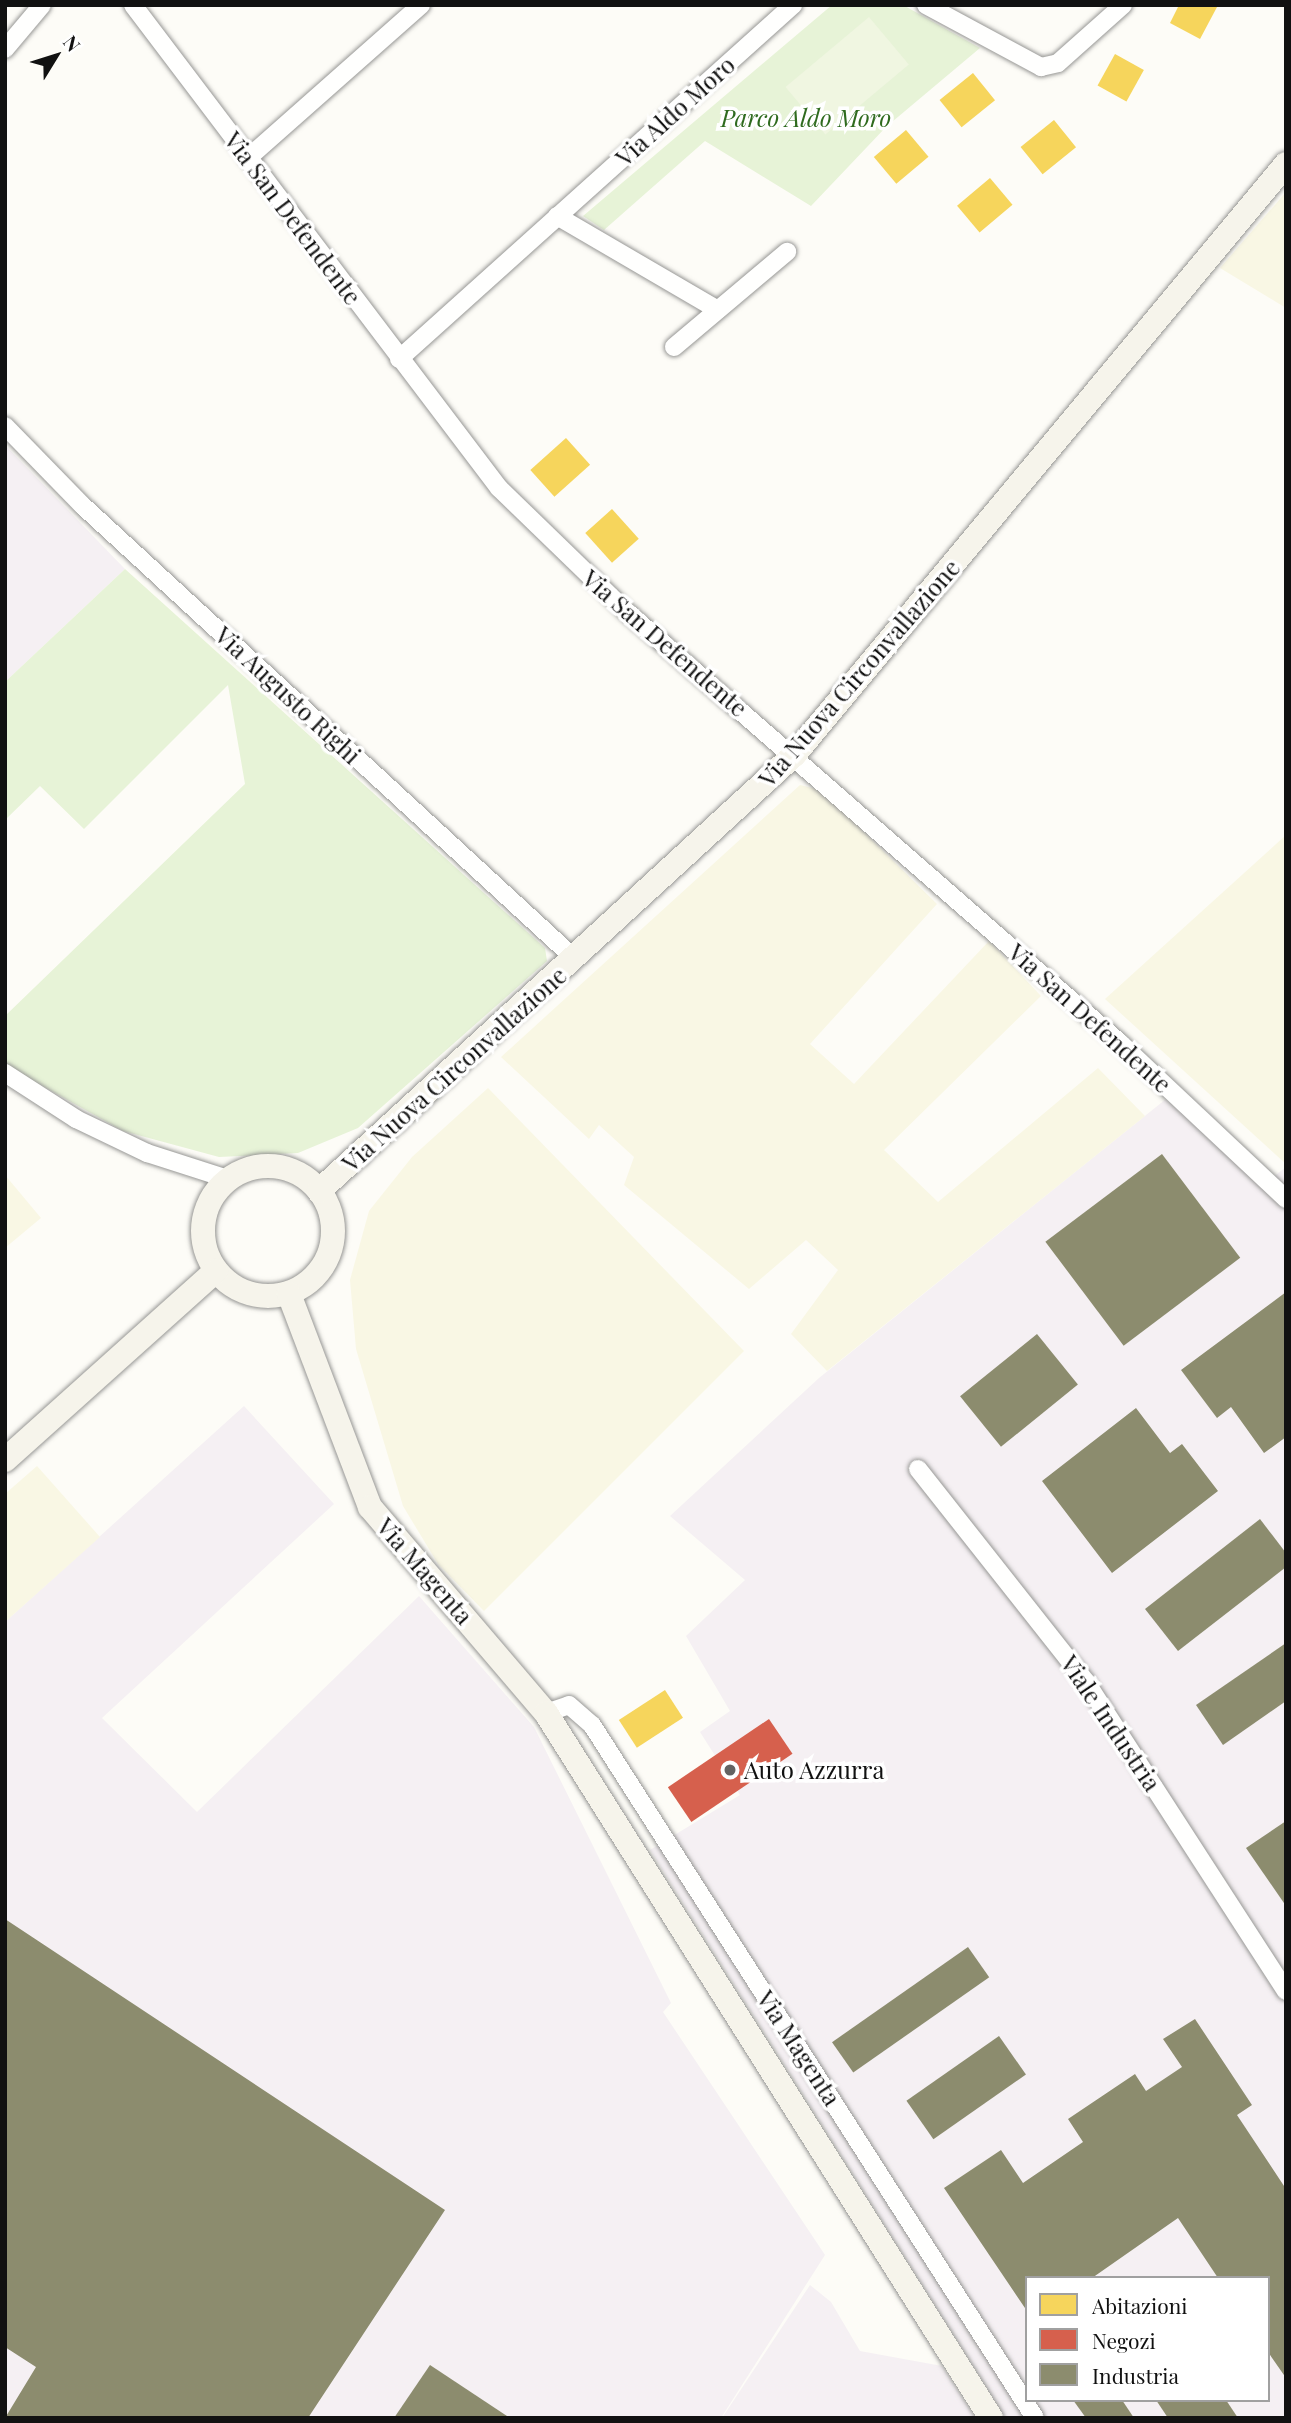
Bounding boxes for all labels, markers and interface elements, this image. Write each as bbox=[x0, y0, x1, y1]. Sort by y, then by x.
north arrow bbox=[21, 21, 91, 91]
text: N bbox=[58, 30, 87, 56]
street label: Via Aldo Moro bbox=[609, 50, 741, 172]
park label: Parco Aldo Moro bbox=[721, 104, 891, 132]
street label: Via San Defendente bbox=[219, 126, 367, 310]
street label: Via Nuova Circonvallazione bbox=[752, 553, 966, 793]
street label: Via San Defendente bbox=[577, 564, 753, 722]
street label: Via Augusto Righi bbox=[209, 620, 367, 770]
street label: Via San Defendente bbox=[1003, 937, 1177, 1099]
street label: Via Nuova Circonvallazione bbox=[336, 960, 572, 1178]
street label: Via Magenta bbox=[371, 1512, 479, 1630]
street label: Viale Industria bbox=[1055, 1650, 1167, 1796]
place label: Auto Azzurra bbox=[744, 1756, 885, 1784]
marker: Auto Azzurra bbox=[722, 1762, 738, 1778]
street label: Via Magenta bbox=[751, 1985, 847, 2111]
legend bbox=[1025, 2276, 1270, 2402]
text: Abitazioni bbox=[1092, 2291, 1187, 2319]
text: Negozi bbox=[1092, 2326, 1156, 2354]
text: Industria bbox=[1092, 2361, 1179, 2389]

